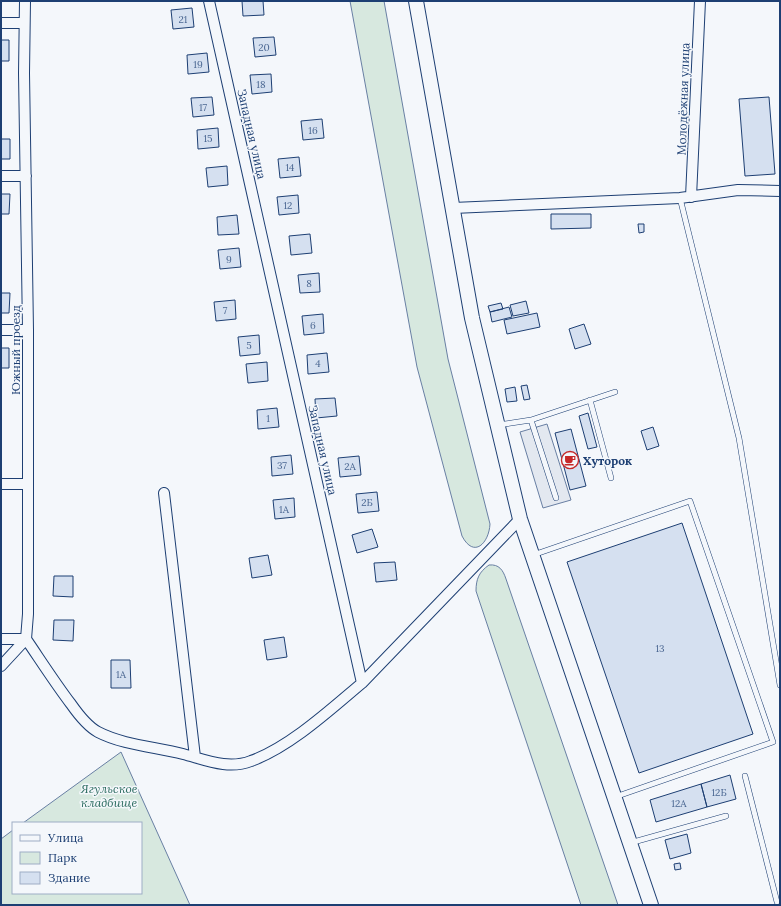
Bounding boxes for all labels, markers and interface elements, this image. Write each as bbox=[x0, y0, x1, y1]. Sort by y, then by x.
house number: 21 bbox=[178, 13, 188, 26]
house number: 20 bbox=[258, 41, 270, 54]
street label: Молодёжная улица bbox=[674, 42, 692, 156]
house number: 19 bbox=[193, 58, 203, 71]
house number: 18 bbox=[256, 78, 266, 91]
street label: Западная улица bbox=[234, 87, 270, 181]
house number: 17 bbox=[199, 101, 208, 114]
house number: 16 bbox=[308, 124, 318, 137]
house number: 15 bbox=[203, 132, 213, 145]
house number: 14 bbox=[285, 161, 295, 174]
house number: 12 bbox=[283, 199, 293, 212]
house number: 9 bbox=[226, 253, 232, 266]
house number: 8 bbox=[306, 277, 312, 290]
house number: 7 bbox=[223, 304, 228, 317]
street label: Южный проезд bbox=[8, 305, 23, 395]
house number: 6 bbox=[310, 319, 316, 332]
house number: 5 bbox=[246, 339, 252, 352]
house number: 4 bbox=[315, 357, 321, 370]
street label: Западная улица bbox=[305, 403, 341, 497]
house number: 1 bbox=[266, 412, 270, 425]
cafe icon: Хуторок bbox=[560, 450, 580, 470]
place label: Хуторок bbox=[583, 453, 632, 468]
house number: 37 bbox=[277, 459, 287, 472]
house number: 2А bbox=[344, 460, 357, 473]
house number: 2Б bbox=[361, 496, 373, 509]
house number: 1А bbox=[279, 503, 290, 516]
house number: 13 bbox=[655, 642, 665, 655]
house number: 1А bbox=[116, 668, 127, 681]
park label: Ягульское кладбище bbox=[80, 781, 138, 810]
house number: 12Б bbox=[711, 786, 727, 799]
house number: 12А bbox=[671, 797, 687, 810]
legend bbox=[12, 822, 142, 894]
text: Улица bbox=[47, 830, 84, 845]
text: Парк bbox=[48, 850, 77, 865]
text: Здание bbox=[48, 870, 91, 885]

